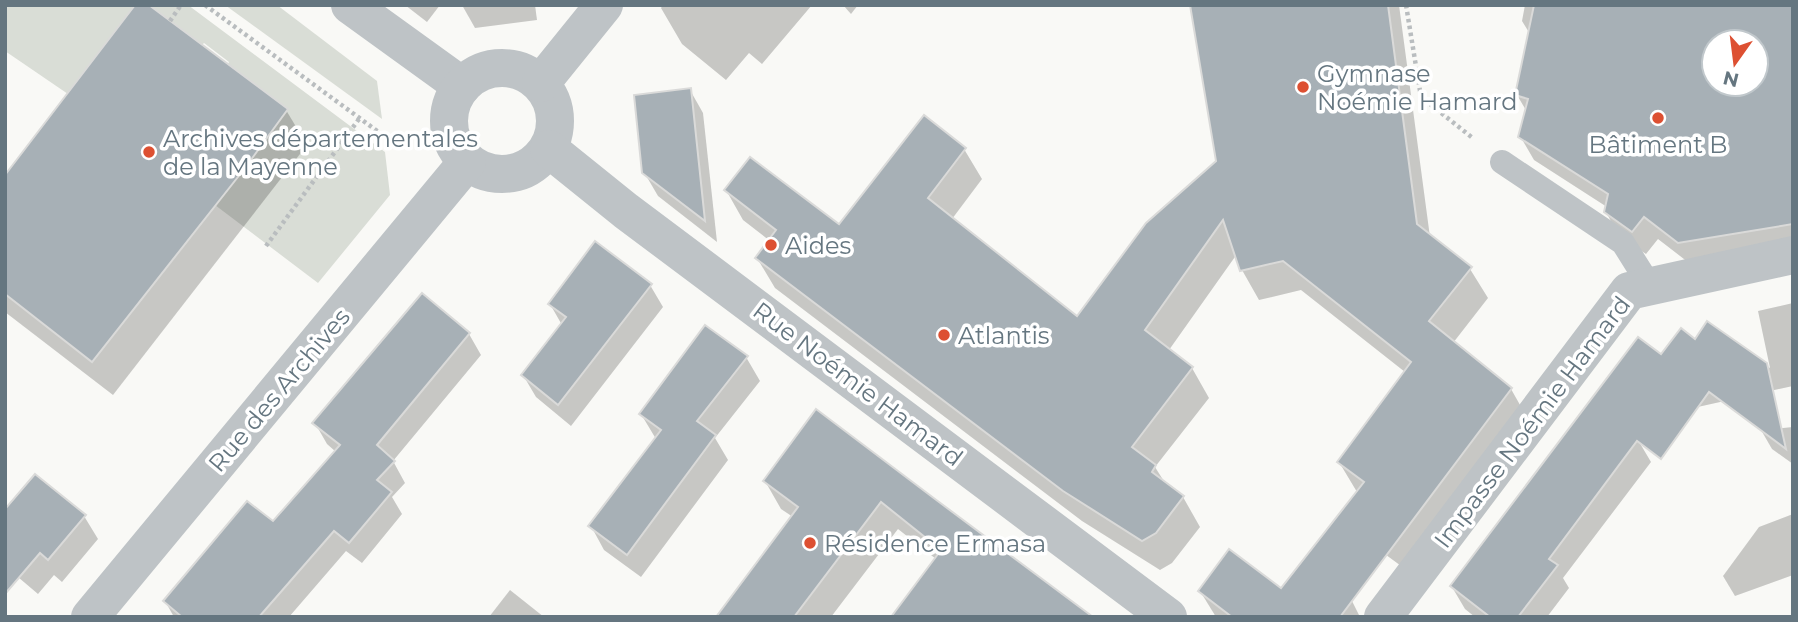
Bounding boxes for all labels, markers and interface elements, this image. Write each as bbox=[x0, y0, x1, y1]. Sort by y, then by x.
north arrow bbox=[1700, 28, 1770, 98]
place label: Gymnase Noémie Hamard bbox=[1317, 59, 1518, 116]
text: N bbox=[1721, 66, 1741, 92]
marker: Gymnase Noémie Hamard bbox=[1295, 79, 1311, 95]
marker: Bâtiment B bbox=[1650, 110, 1666, 126]
place label: Archives départementales de la Mayenne bbox=[163, 124, 478, 181]
place label: Bâtiment B bbox=[1589, 130, 1727, 159]
marker: Archives départementales de la Mayenne bbox=[141, 144, 157, 160]
place label: Aides bbox=[785, 231, 851, 260]
marker: Aides bbox=[763, 237, 779, 253]
street label: Impasse Noémie Hamard bbox=[1428, 290, 1636, 554]
street label: Rue Noémie Hamard bbox=[747, 296, 969, 472]
street label: Rue des Archives bbox=[202, 302, 356, 478]
place label: Atlantis bbox=[958, 321, 1050, 350]
marker: Atlantis bbox=[936, 327, 952, 343]
place label: Résidence Ermasa bbox=[824, 529, 1046, 558]
marker: Résidence Ermasa bbox=[802, 535, 818, 551]

